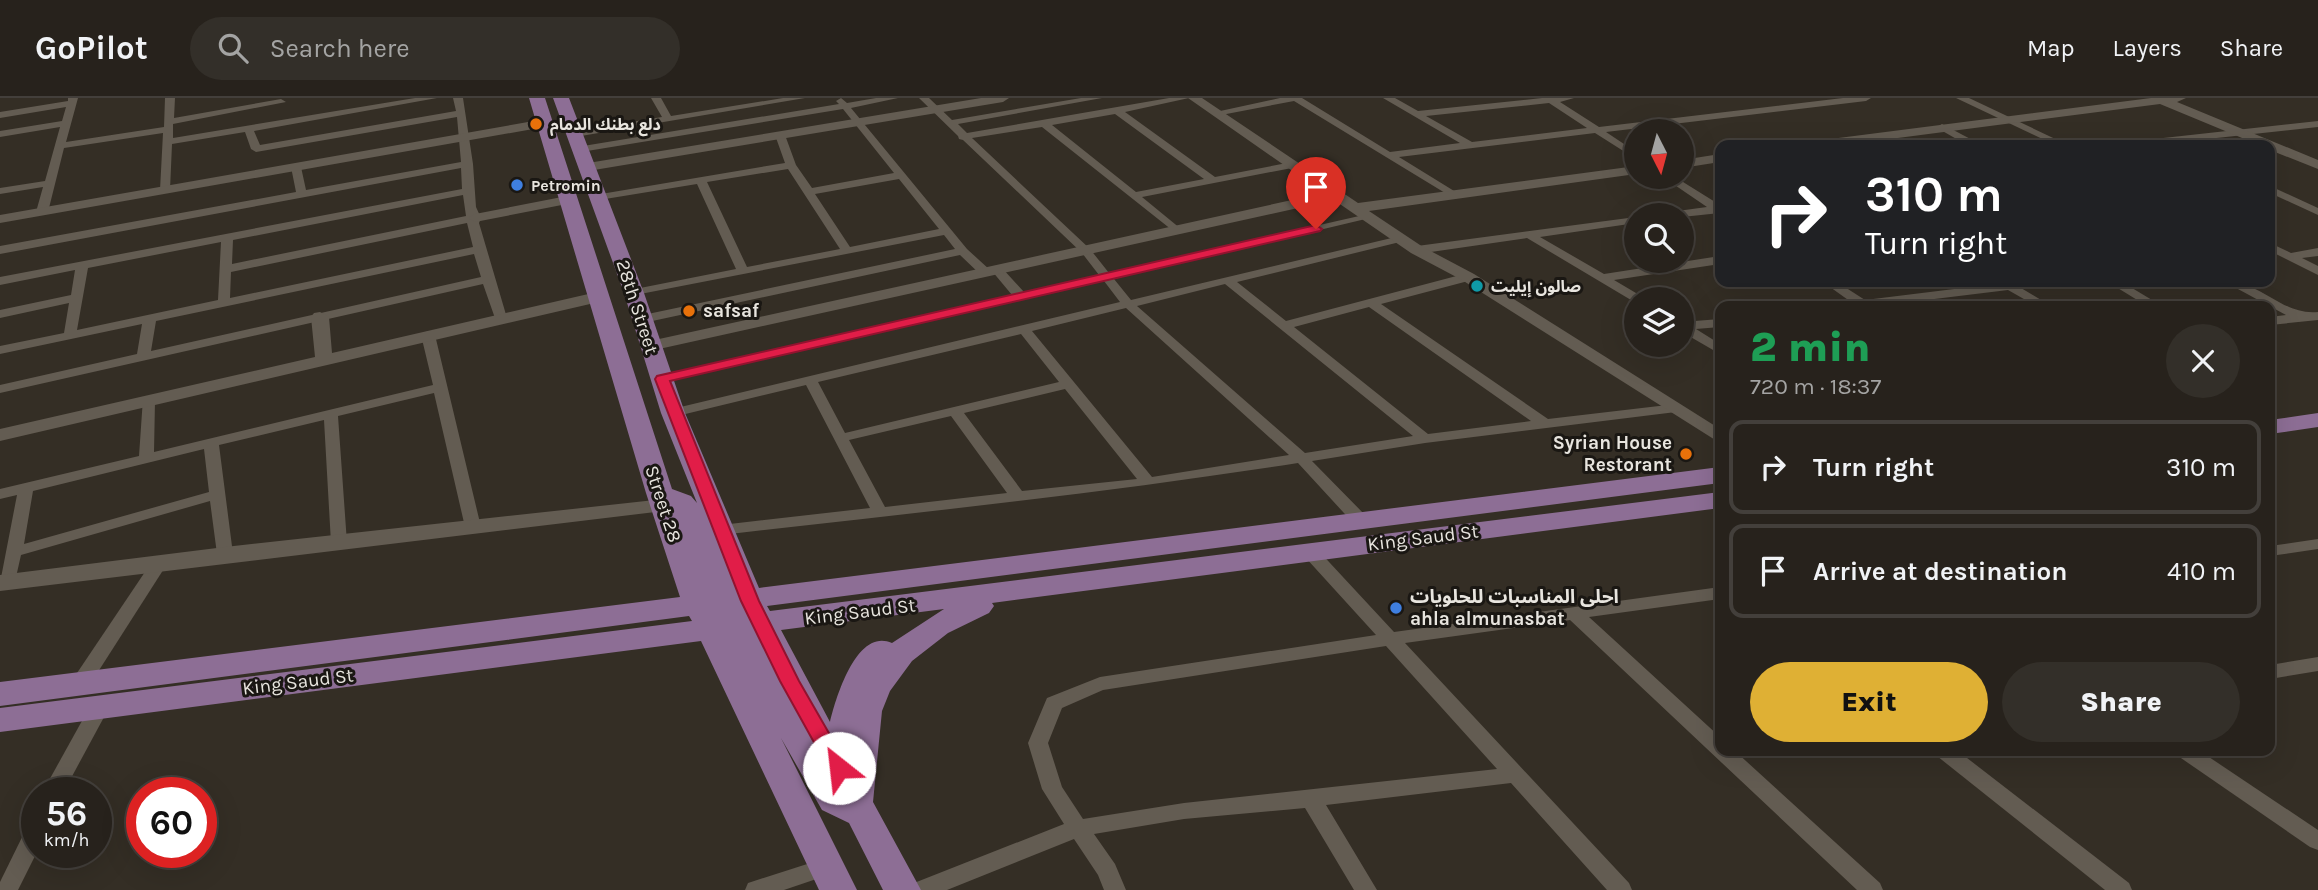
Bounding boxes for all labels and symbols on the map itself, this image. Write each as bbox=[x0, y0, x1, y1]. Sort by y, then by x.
place label: دلع بطنك الدمام bbox=[550, 115, 661, 137]
marker: دلع بطنك الدمام bbox=[528, 116, 544, 132]
north arrow bbox=[1624, 119, 1694, 189]
pin bbox=[1286, 157, 1346, 229]
place label: Petromin bbox=[531, 176, 601, 195]
marker: Petromin bbox=[509, 177, 525, 193]
street label: 28th Street bbox=[611, 257, 663, 357]
place label: صالون إيليت bbox=[1491, 277, 1581, 298]
marker: صالون إيليت bbox=[1469, 278, 1485, 294]
place label: safsaf bbox=[703, 300, 760, 322]
marker: safsaf bbox=[681, 303, 697, 319]
place label: Syrian House Restorant bbox=[1553, 432, 1672, 476]
marker: Syrian House Restorant bbox=[1678, 446, 1694, 462]
street label: Street 28 bbox=[640, 463, 686, 545]
street label: King Saud St bbox=[1366, 520, 1480, 556]
place label: احلى المناسبات للحلويات ahla almunasbat bbox=[1410, 586, 1619, 630]
street label: King Saud St bbox=[803, 594, 917, 630]
marker: احلى المناسبات للحلويات ahla almunasbat bbox=[1388, 600, 1404, 616]
street label: King Saud St bbox=[241, 664, 355, 700]
position arrow bbox=[802, 731, 876, 805]
speed limit sign: 60 bbox=[126, 777, 217, 868]

